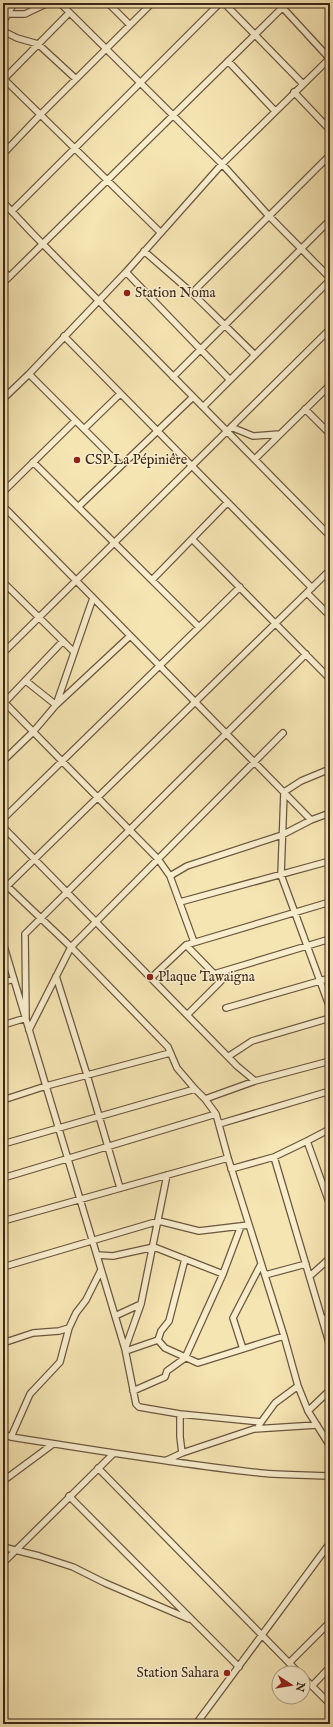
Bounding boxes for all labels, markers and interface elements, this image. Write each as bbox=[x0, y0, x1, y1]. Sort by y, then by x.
place label: Station Noma bbox=[135, 284, 217, 302]
marker: Station Noma bbox=[122, 288, 132, 298]
place label: CSP La Pépiniêre bbox=[85, 451, 188, 469]
marker: CSP La Pépiniêre bbox=[72, 455, 82, 465]
place label: Plaque Tawaigna bbox=[158, 968, 256, 986]
marker: Plaque Tawaigna bbox=[145, 972, 155, 982]
place label: Station Sahara bbox=[137, 1664, 220, 1682]
north arrow bbox=[271, 1665, 311, 1705]
marker: Station Sahara bbox=[222, 1668, 232, 1678]
text: N bbox=[292, 1680, 308, 1693]

